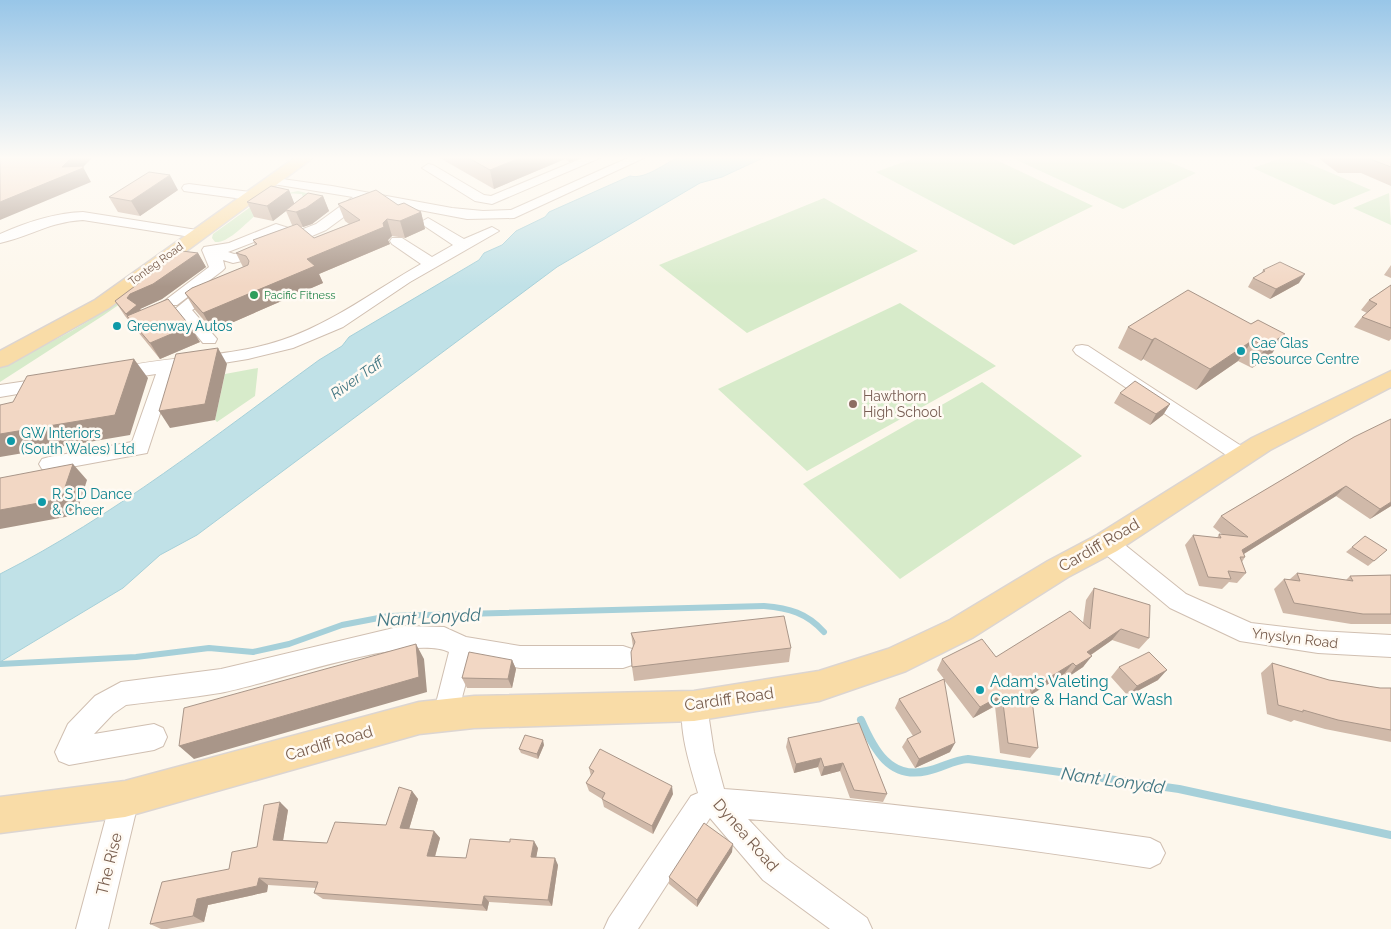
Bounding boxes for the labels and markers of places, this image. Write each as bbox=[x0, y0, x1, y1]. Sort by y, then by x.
marker: Pacific Fitness bbox=[248, 289, 260, 301]
place label: Pacific Fitness bbox=[264, 289, 336, 302]
place label: Greenway Autos bbox=[127, 318, 233, 334]
marker: Greenway Autos bbox=[111, 320, 123, 332]
place label: Cae Glas Resource Centre bbox=[1251, 335, 1359, 367]
marker: Cae Glas Resource Centre bbox=[1235, 345, 1247, 357]
place label: Hawthorn High School bbox=[863, 388, 942, 420]
marker: Hawthorn High School bbox=[847, 398, 859, 410]
place label: GW Interiors (South Wales) Ltd bbox=[21, 425, 135, 457]
marker: GW Interiors (South Wales) Ltd bbox=[5, 435, 17, 447]
place label: R S D Dance & Cheer bbox=[52, 486, 132, 518]
marker: R S D Dance & Cheer bbox=[36, 496, 48, 508]
place label: Adam's Valeting Centre & Hand Car Wash bbox=[990, 672, 1173, 709]
marker: Adam's Valeting Centre & Hand Car Wash bbox=[974, 684, 986, 696]

